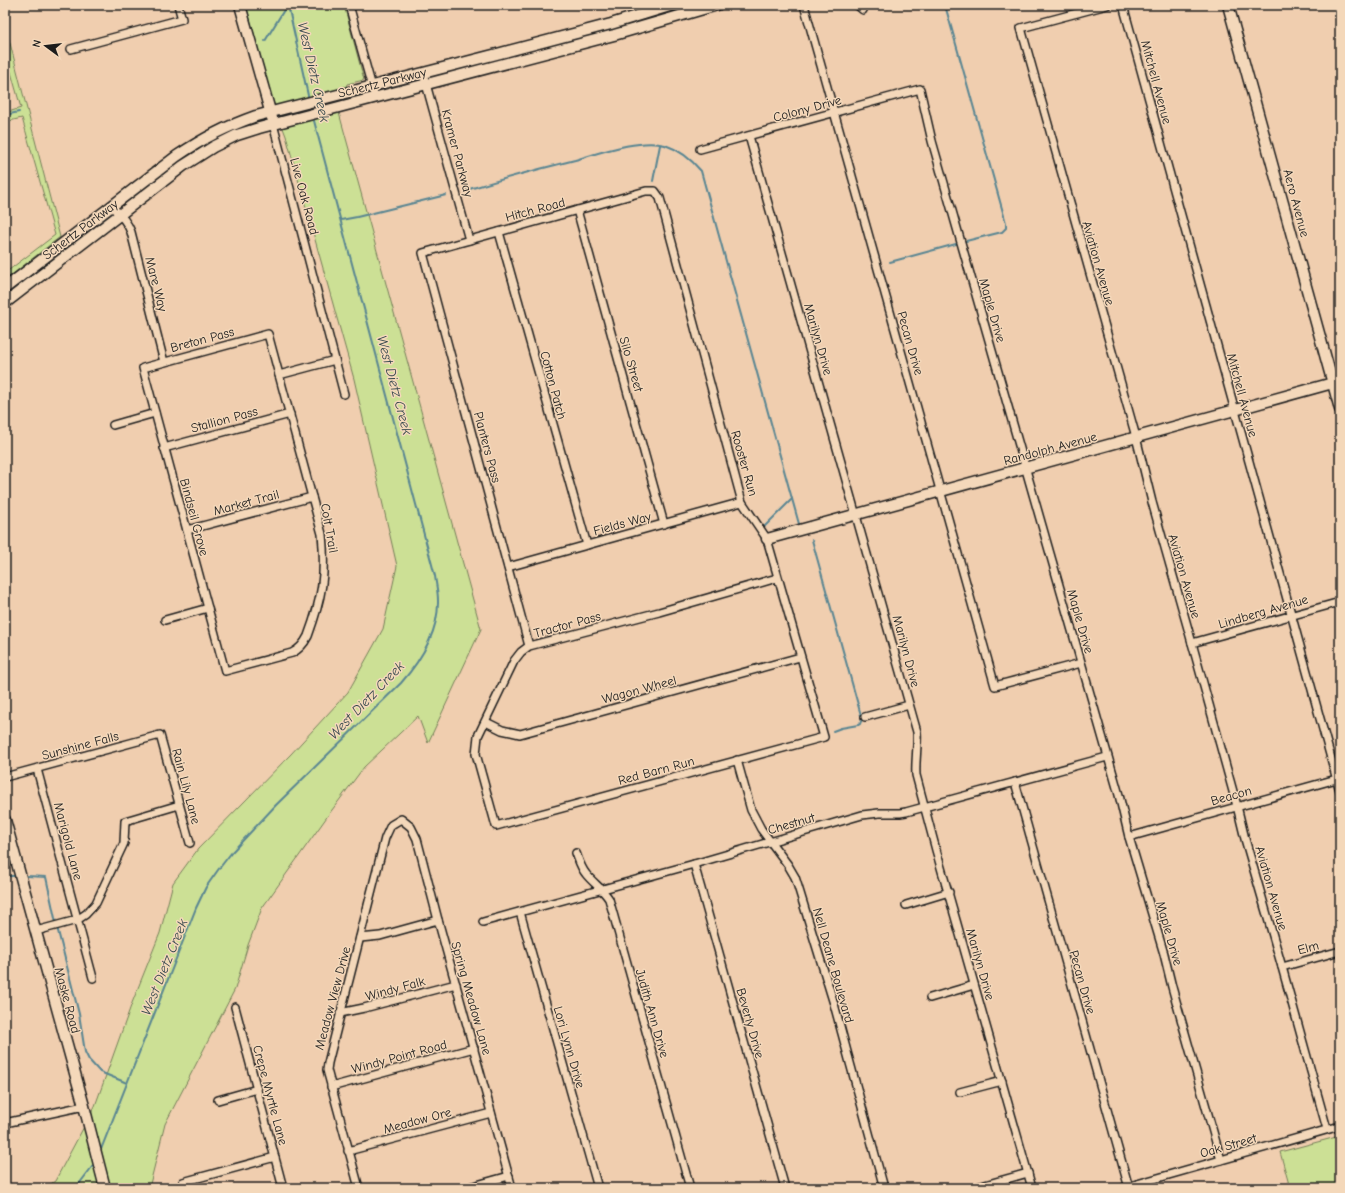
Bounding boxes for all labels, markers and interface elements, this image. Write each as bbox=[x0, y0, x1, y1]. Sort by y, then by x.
water label: West Dietz Creek bbox=[294, 20, 333, 124]
north arrow bbox=[26, 26, 66, 66]
text: N bbox=[30, 38, 44, 49]
street label: Mitchell Avenue bbox=[1138, 38, 1175, 126]
street label: Schertz Parkway bbox=[336, 64, 428, 101]
street label: Colony Drive bbox=[771, 92, 843, 125]
street label: Kramer Parkway bbox=[439, 107, 477, 199]
street label: Live Oak Road bbox=[287, 156, 322, 236]
street label: Aero Avenue bbox=[1280, 167, 1313, 239]
street label: Hitch Road bbox=[504, 194, 567, 225]
street label: Schertz Parkway bbox=[40, 196, 121, 263]
street label: Aviation Avenue bbox=[1079, 219, 1118, 308]
street label: Mare Way bbox=[142, 255, 171, 313]
street label: Maple Drive bbox=[976, 276, 1009, 344]
street label: Marilyn Drive bbox=[801, 302, 836, 377]
street label: Pecan Drive bbox=[894, 309, 927, 377]
street label: Breton Pass bbox=[169, 324, 236, 355]
water label: West Dietz Creek bbox=[373, 334, 416, 437]
street label: Silo Street bbox=[616, 335, 647, 395]
street label: Cotton Patch bbox=[537, 349, 570, 421]
street label: Mitchell Avenue bbox=[1224, 351, 1261, 439]
street label: Stallion Pass bbox=[189, 403, 259, 436]
street label: Planters Pass bbox=[471, 410, 504, 484]
street label: Rooster Run bbox=[728, 429, 761, 498]
street label: Randolph Avenue bbox=[1002, 429, 1099, 468]
street label: Bindseil Grove bbox=[177, 477, 212, 558]
street label: Market Trail bbox=[212, 486, 281, 518]
street label: Colt Trail bbox=[318, 502, 341, 554]
street label: Fields Way bbox=[592, 509, 653, 538]
street label: Aviation Avenue bbox=[1165, 532, 1204, 621]
street label: Maple Drive bbox=[1064, 587, 1097, 655]
street label: Lindberg Avenue bbox=[1217, 591, 1310, 631]
street label: Tractor Pass bbox=[532, 608, 602, 641]
street label: Marilyn Drive bbox=[890, 614, 923, 689]
water label: West Dietz Creek bbox=[325, 658, 408, 743]
street label: Wagon Wheel bbox=[600, 672, 678, 707]
street label: Sunshine Falls bbox=[40, 728, 120, 763]
street label: Rain Lily Lane bbox=[169, 747, 204, 826]
street label: Red Barn Run bbox=[616, 753, 696, 788]
street label: Beacon bbox=[1209, 783, 1253, 808]
street label: Marigold Lane bbox=[51, 800, 86, 882]
street label: Chestnut bbox=[766, 809, 818, 837]
street label: Aviation Avenue bbox=[1252, 844, 1291, 933]
street label: Maple Drive bbox=[1153, 899, 1186, 967]
street label: Nell Deane Boulevard bbox=[810, 906, 857, 1024]
water label: West Dietz Creek bbox=[137, 916, 192, 1018]
street label: Marilyn Drive bbox=[963, 927, 998, 1002]
street label: Elm bbox=[1296, 937, 1320, 958]
street label: Spring Meadow Lane bbox=[448, 940, 495, 1057]
street label: Meadow View Drive bbox=[311, 944, 354, 1051]
street label: Pecan Drive bbox=[1066, 948, 1099, 1016]
street label: Maske Road bbox=[51, 965, 84, 1035]
street label: Judith Ann Drive bbox=[633, 967, 673, 1060]
street label: Windy Falk bbox=[364, 973, 427, 1004]
street label: Beverly Drive bbox=[733, 986, 768, 1060]
street label: Lori Lynn Drive bbox=[551, 1004, 589, 1090]
street label: Windy Point Road bbox=[350, 1037, 449, 1076]
street label: Crepe Myrtle Lane bbox=[250, 1043, 291, 1147]
street label: Meadow Ore bbox=[382, 1104, 453, 1137]
street label: Oak Street bbox=[1198, 1130, 1259, 1161]

